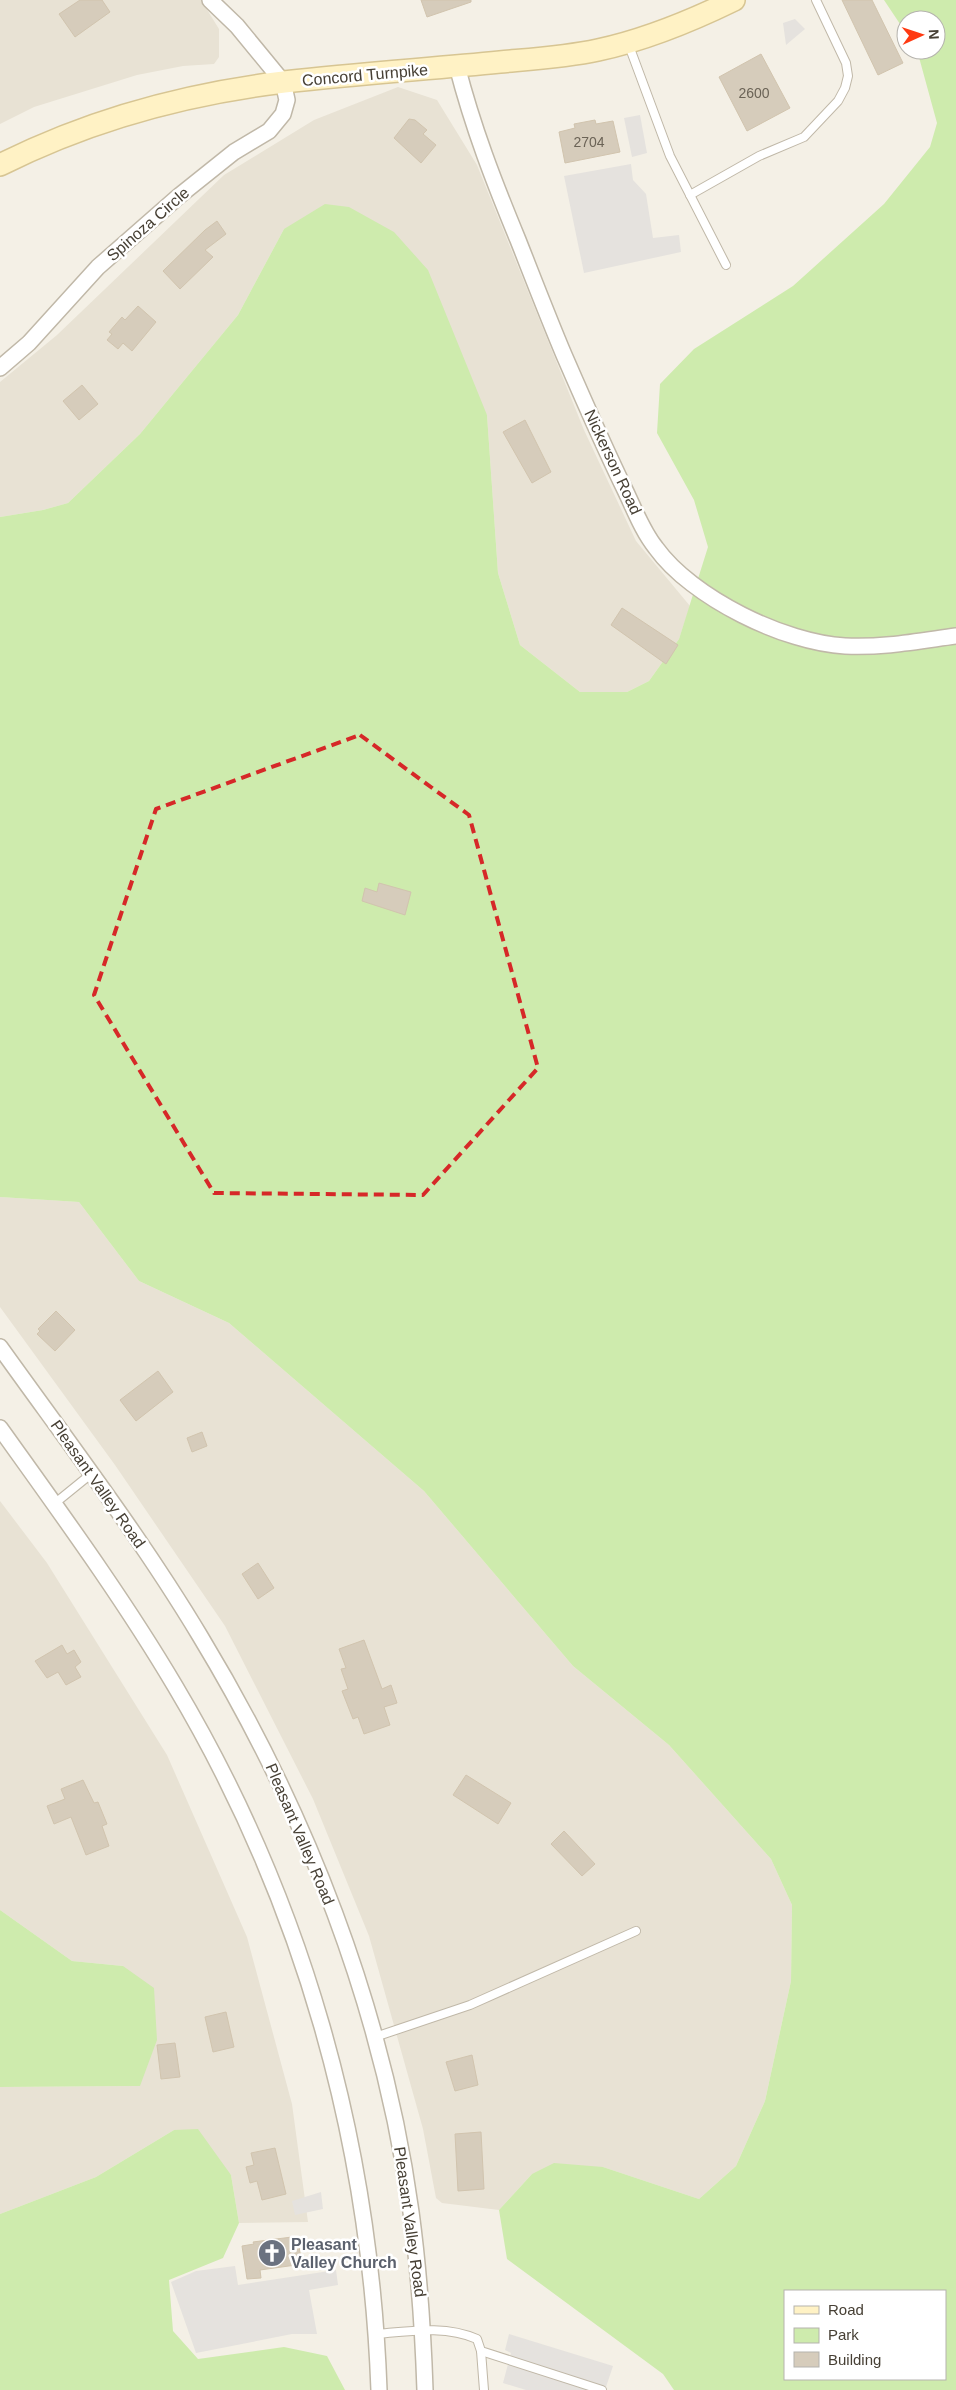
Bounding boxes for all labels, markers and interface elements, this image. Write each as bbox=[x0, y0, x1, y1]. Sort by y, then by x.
north arrow bbox=[896, 10, 946, 60]
text: N bbox=[926, 29, 942, 40]
street label: Concord Turnpike bbox=[301, 61, 429, 89]
house number: 2600 bbox=[738, 85, 770, 101]
house number: 2704 bbox=[573, 134, 605, 150]
street label: Spinoza Circle bbox=[103, 184, 193, 264]
street label: Nickerson Road bbox=[581, 407, 645, 517]
street label: Pleasant Valley Road bbox=[48, 1417, 148, 1551]
street label: Pleasant Valley Road bbox=[263, 1761, 337, 1907]
street label: Pleasant Valley Road bbox=[391, 2146, 429, 2298]
place label: Pleasant Valley Church bbox=[291, 2236, 397, 2271]
church icon: Pleasant Valley Church bbox=[257, 2238, 287, 2268]
legend bbox=[784, 2290, 946, 2380]
text: Road bbox=[828, 2301, 864, 2318]
text: Park bbox=[828, 2326, 859, 2343]
text: Building bbox=[828, 2351, 881, 2368]

